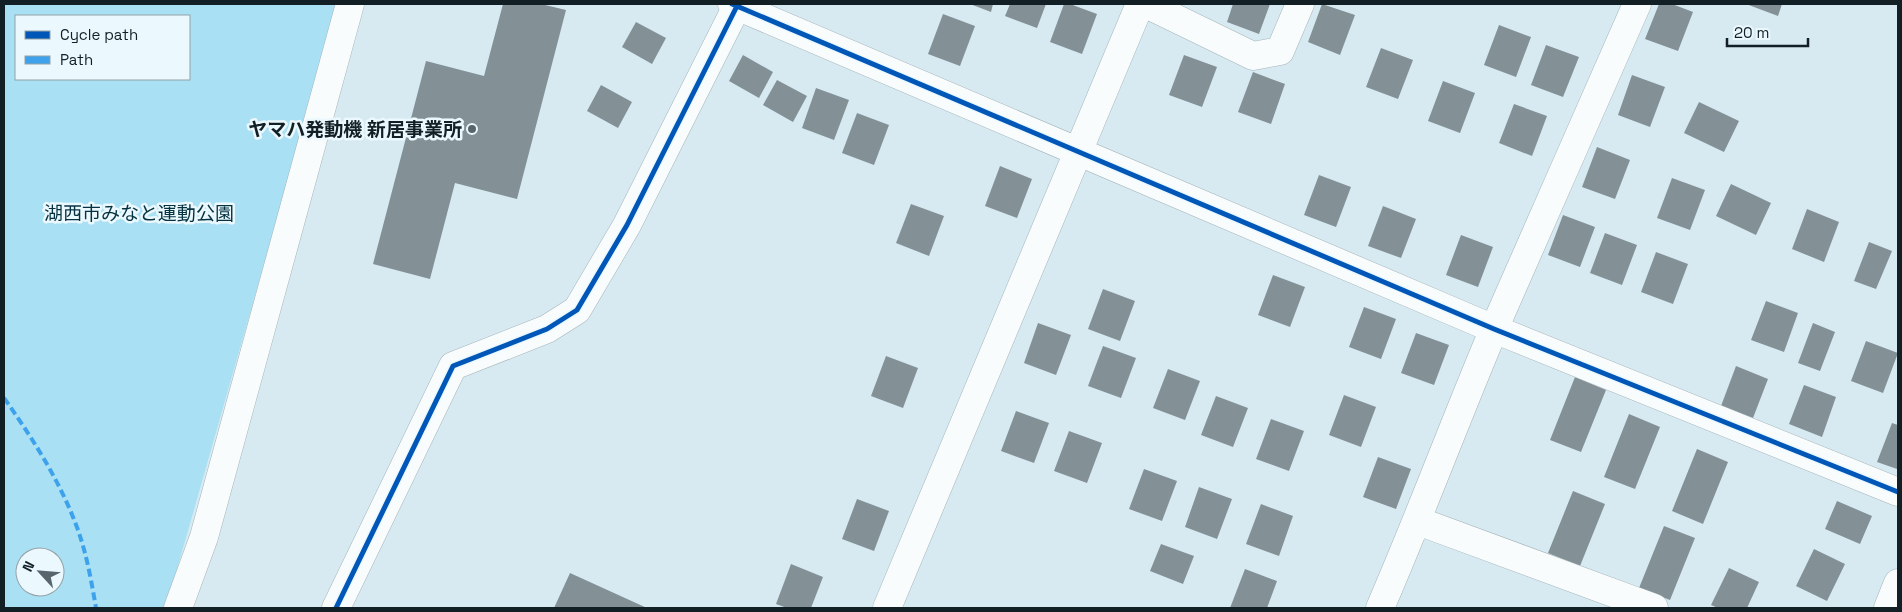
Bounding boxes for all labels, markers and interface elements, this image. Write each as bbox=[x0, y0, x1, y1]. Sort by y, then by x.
legend bbox=[15, 15, 190, 80]
scale bar bbox=[1727, 15, 1808, 47]
text: 20 m bbox=[1734, 23, 1769, 42]
text: Cycle path bbox=[60, 25, 138, 44]
text: Path bbox=[60, 50, 93, 69]
place label: ヤマハ発動機 新居事業所 bbox=[248, 117, 462, 142]
marker: ヤマハ発動機 新居事業所 bbox=[466, 123, 478, 135]
park label: 湖西市みなと運動公園 bbox=[44, 201, 234, 226]
north arrow bbox=[15, 547, 65, 597]
text: N bbox=[18, 558, 38, 574]

